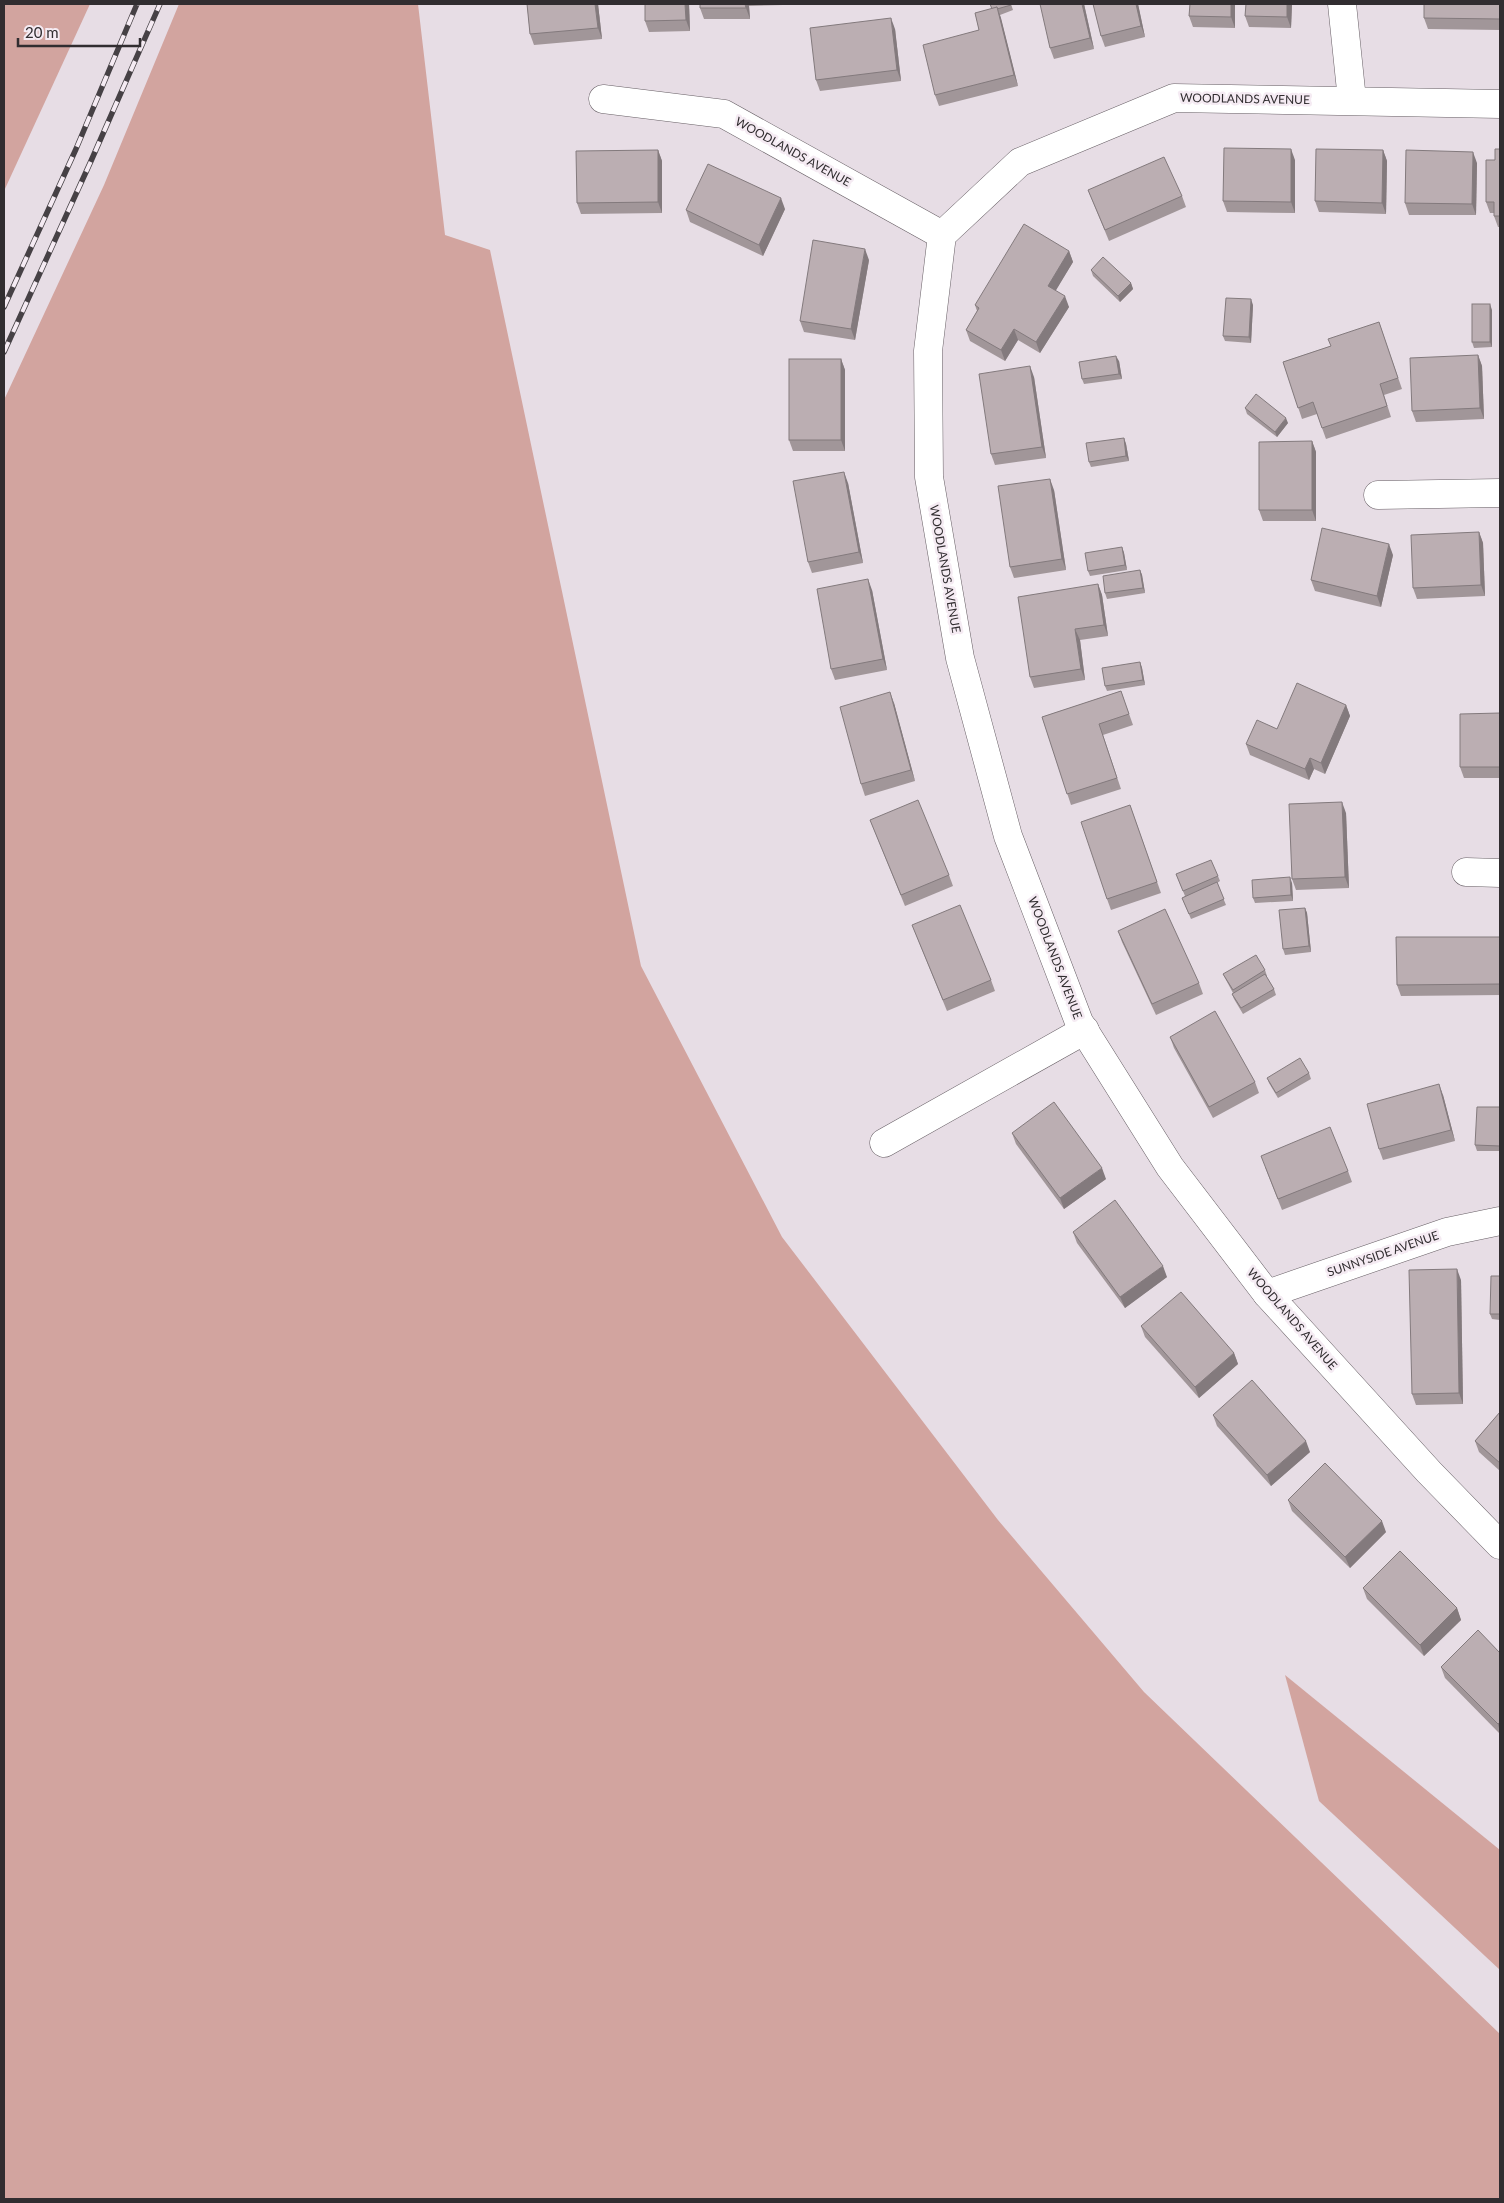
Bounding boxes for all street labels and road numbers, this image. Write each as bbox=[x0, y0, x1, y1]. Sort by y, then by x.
street label: WOODLANDS AVENUE bbox=[1180, 90, 1310, 107]
street label: WOODLANDS AVENUE bbox=[733, 114, 854, 190]
street label: WOODLANDS AVENUE bbox=[927, 504, 964, 634]
street label: WOODLANDS AVENUE bbox=[1025, 895, 1086, 1021]
street label: SUNNYSIDE AVENUE bbox=[1325, 1227, 1441, 1280]
street label: WOODLANDS AVENUE bbox=[1244, 1265, 1341, 1373]

